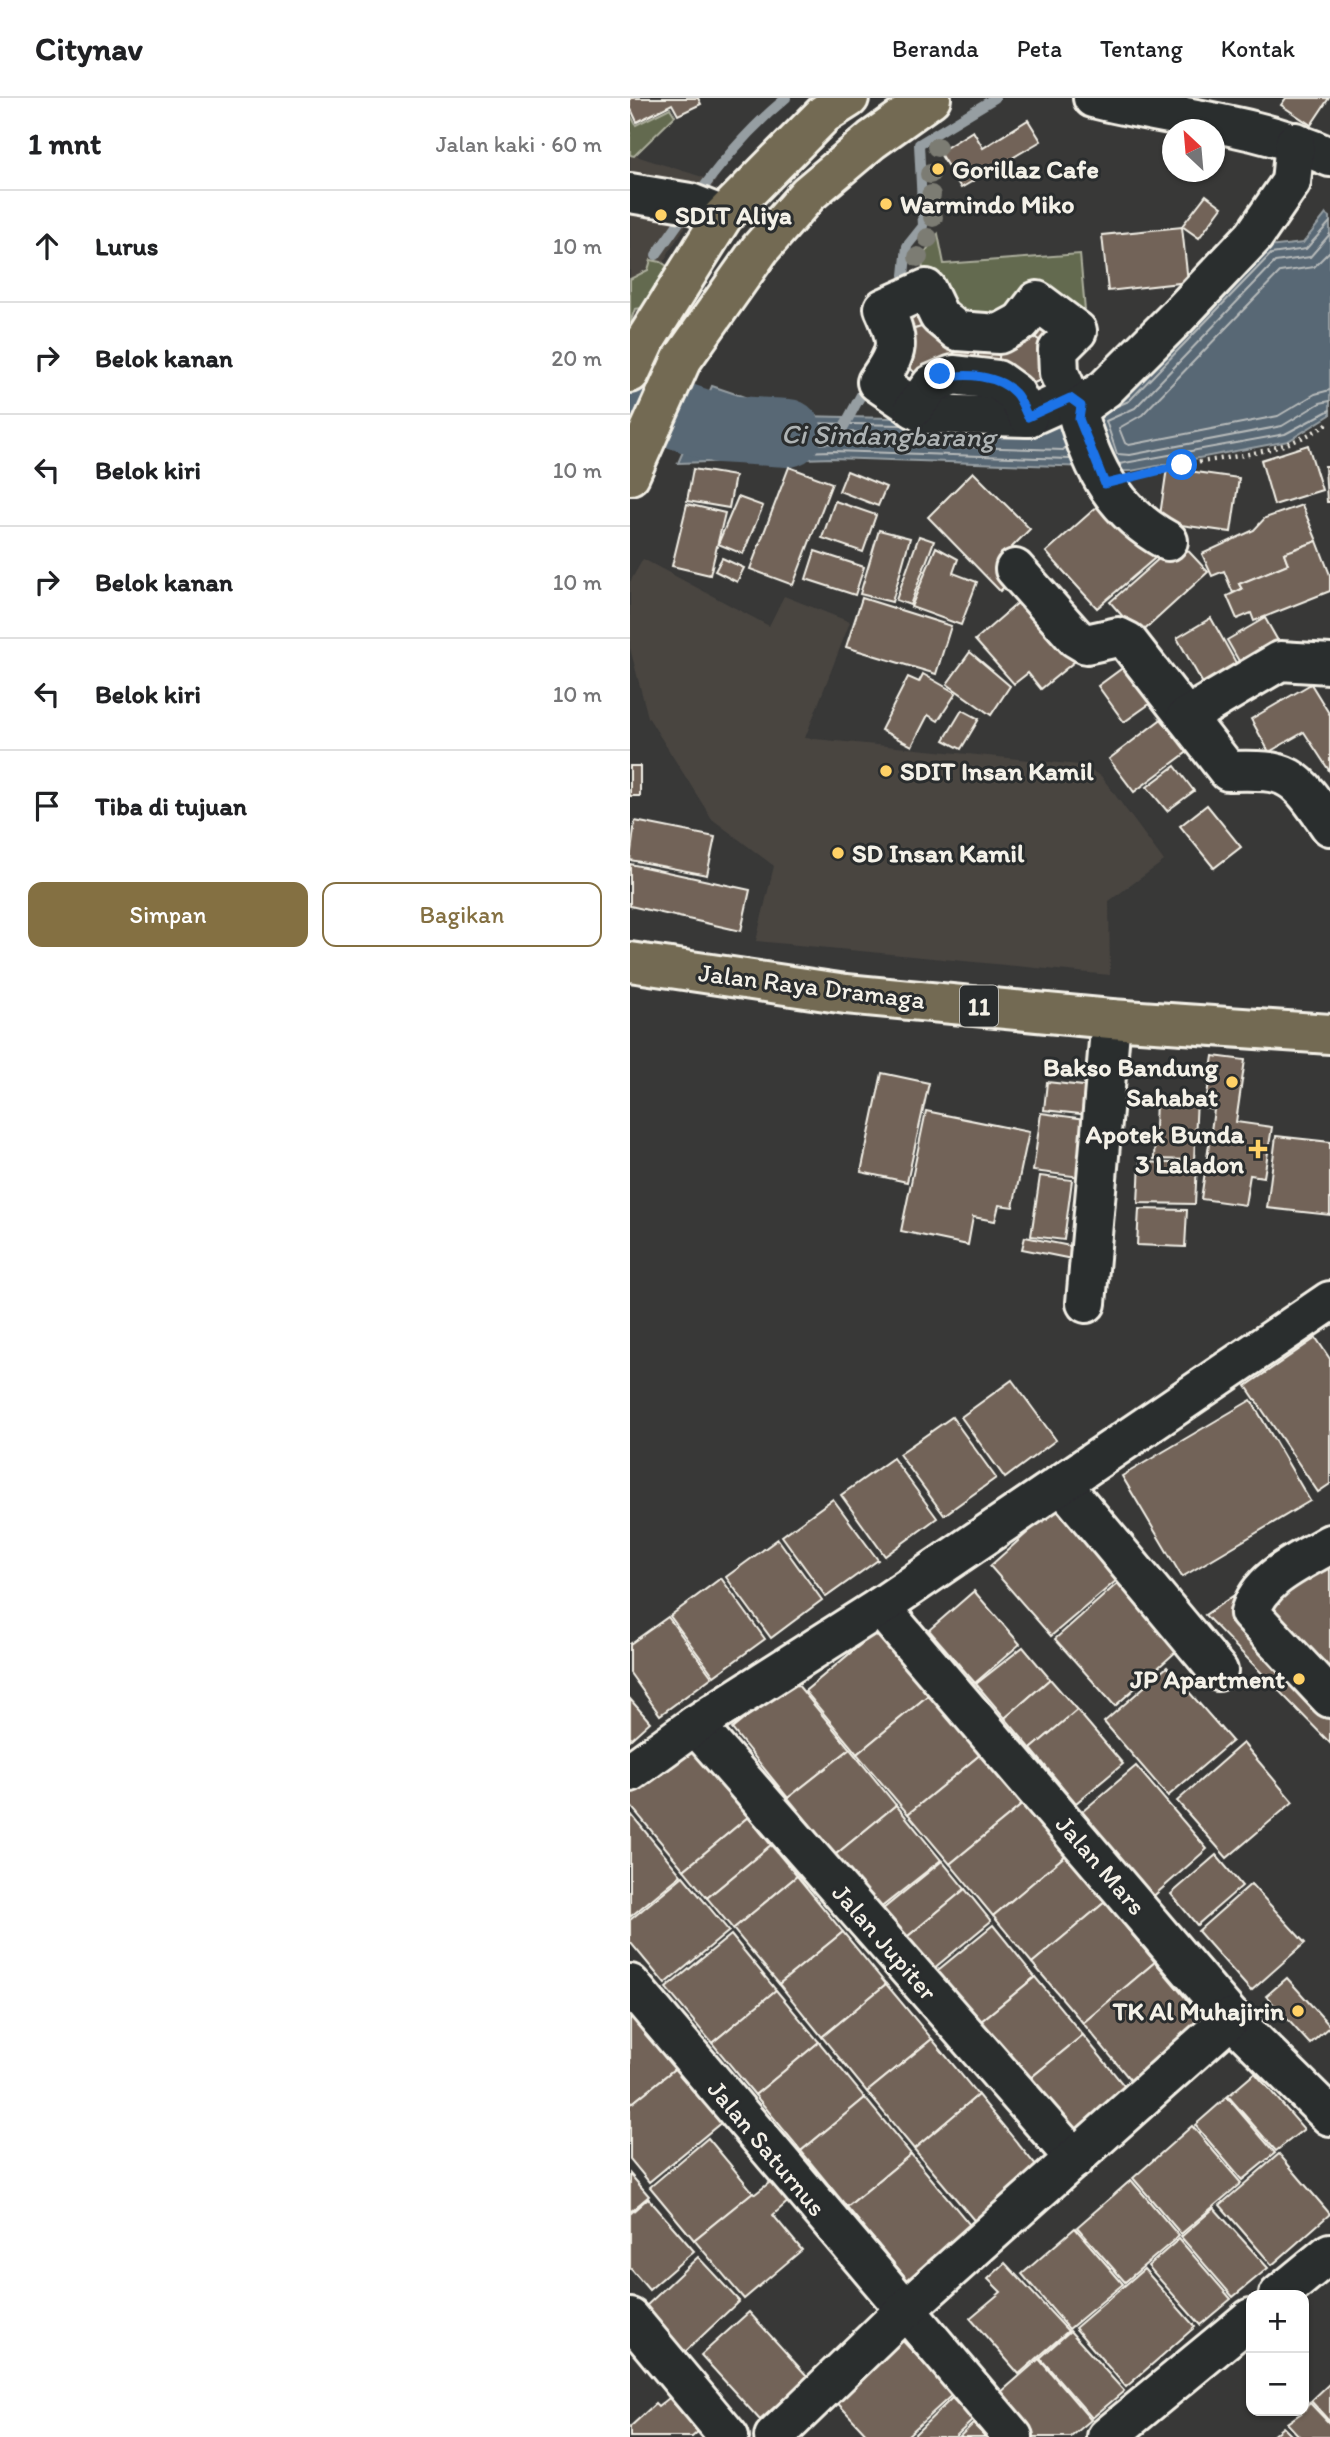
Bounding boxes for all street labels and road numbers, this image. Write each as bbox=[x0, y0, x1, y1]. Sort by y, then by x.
street label: Jalan Raya Dramaga bbox=[697, 956, 928, 1016]
road number: 11 bbox=[960, 986, 998, 1026]
street label: Jalan Mars bbox=[1049, 1808, 1153, 1922]
street label: Jalan Jupiter bbox=[826, 1877, 945, 2007]
street label: Jalan Saturnus bbox=[701, 2073, 833, 2223]

